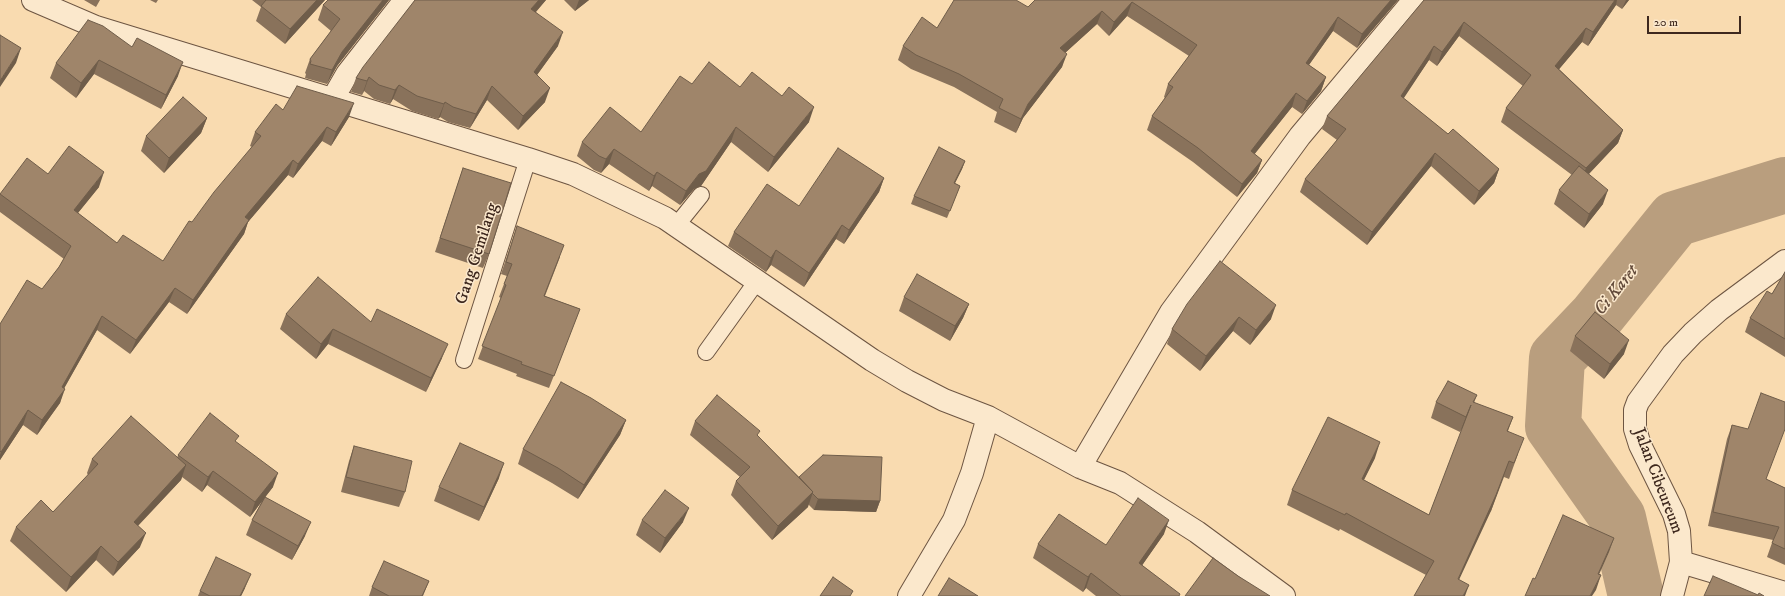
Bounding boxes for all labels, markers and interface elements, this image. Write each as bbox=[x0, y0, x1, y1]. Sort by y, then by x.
scale bar bbox=[1649, 8, 1743, 34]
text: 20 m bbox=[1654, 15, 1678, 30]
street label: Gang Gemilang bbox=[452, 201, 504, 307]
water label: Ci Karet bbox=[1590, 262, 1644, 320]
street label: Jalan Cibeureum bbox=[1627, 425, 1687, 537]

